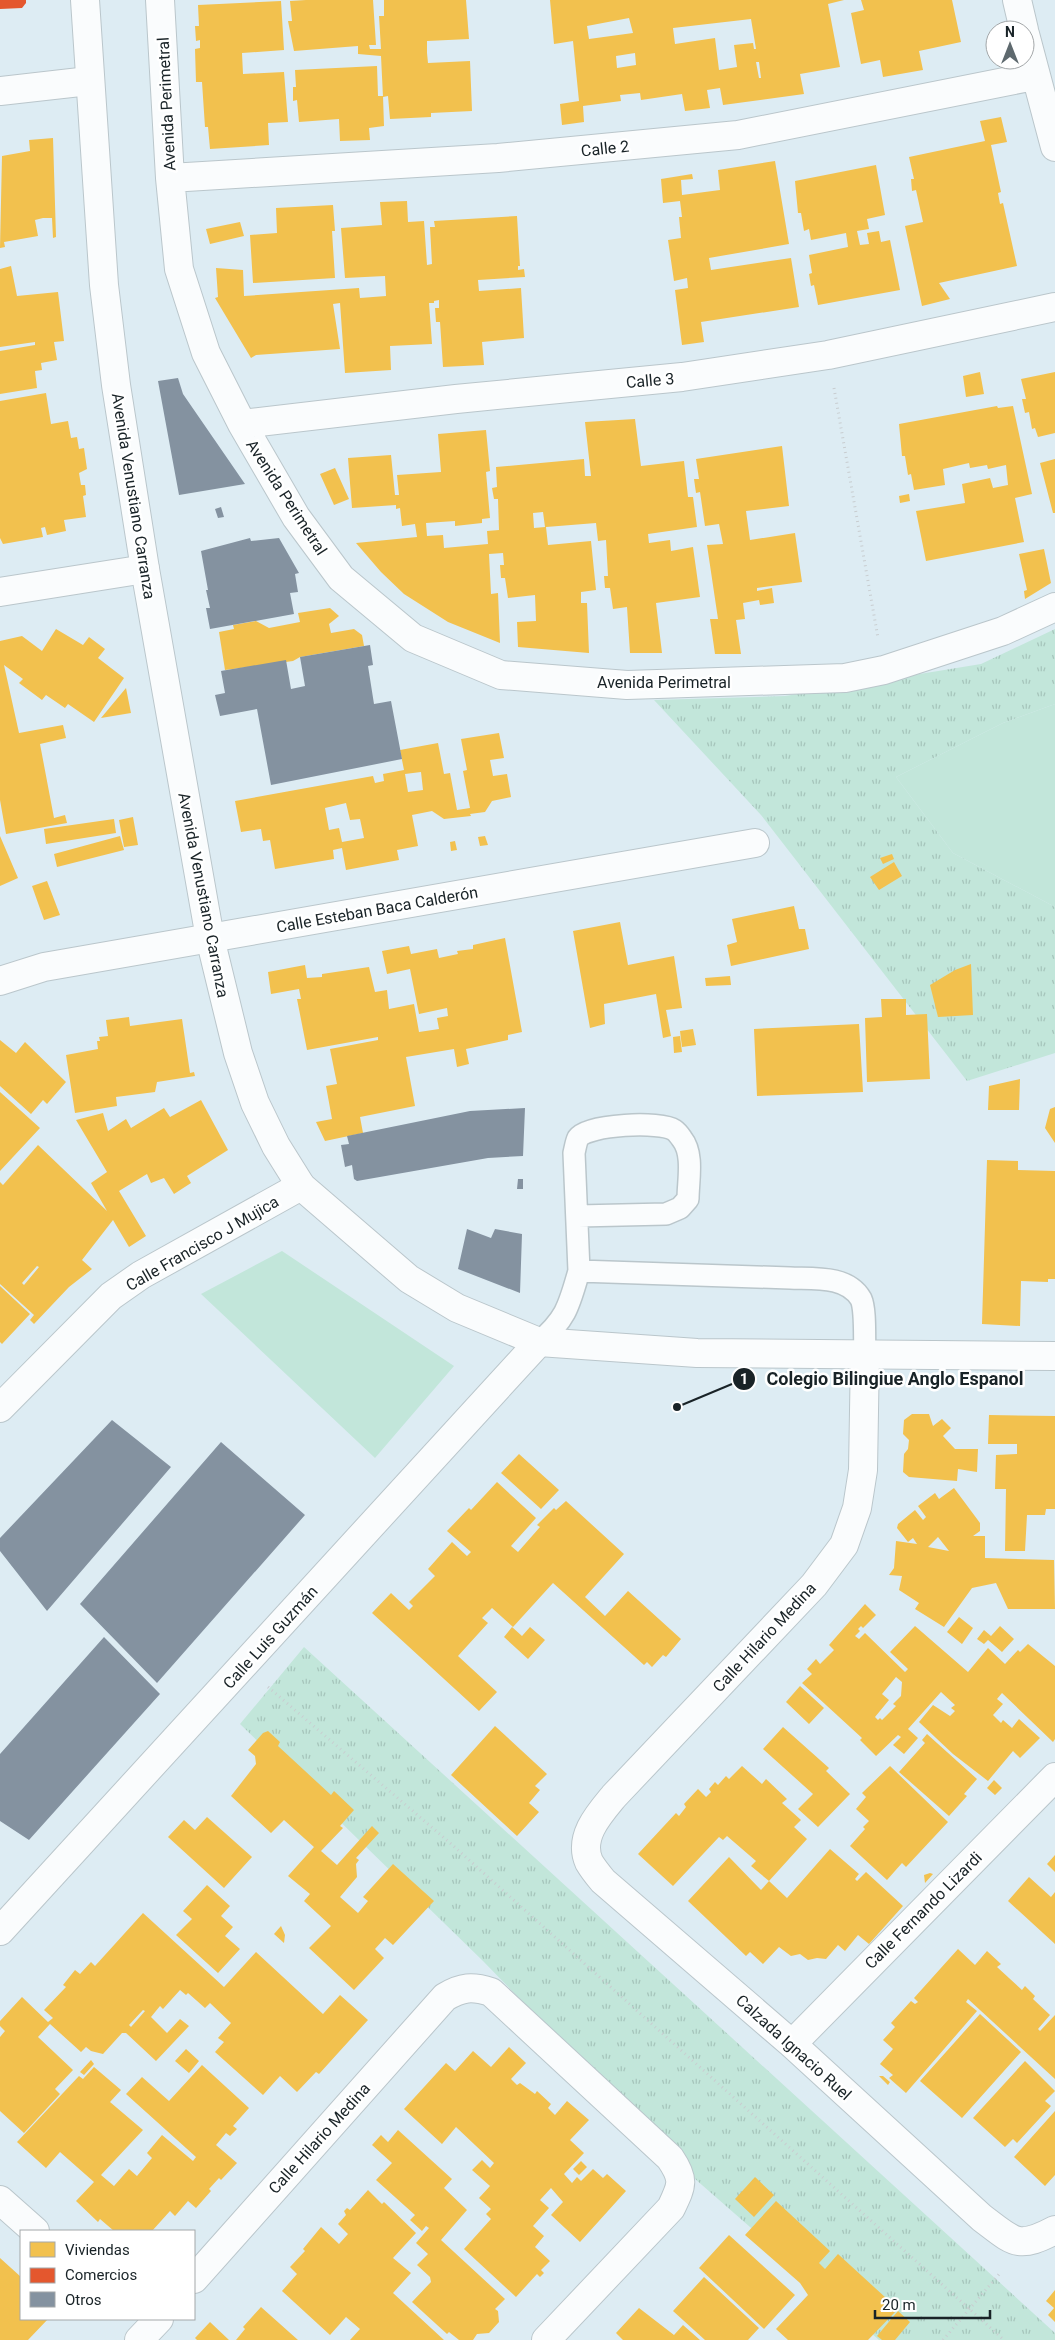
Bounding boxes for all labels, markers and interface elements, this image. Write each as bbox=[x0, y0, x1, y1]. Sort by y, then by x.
north arrow bbox=[985, 20, 1035, 70]
text: N bbox=[1005, 24, 1015, 40]
street label: Avenida Perimetral bbox=[154, 37, 179, 171]
street label: Calle 2 bbox=[580, 137, 630, 160]
street label: Calle 3 bbox=[625, 369, 675, 392]
street label: Avenida Venustiano Carranza bbox=[108, 392, 159, 600]
street label: Avenida Perimetral bbox=[242, 436, 331, 559]
street label: Avenida Perimetral bbox=[597, 673, 731, 692]
street label: Avenida Venustiano Carranza bbox=[174, 791, 233, 999]
street label: Calle Esteban Baca Calderón bbox=[275, 882, 479, 937]
street label: Calle Francisco J Mujica bbox=[123, 1192, 282, 1295]
callout: Colegio Bilingiue Anglo Espanol bbox=[731, 1363, 1033, 1396]
text: Colegio Bilingiue Anglo Espanol bbox=[766, 1368, 1024, 1389]
text: 1 bbox=[740, 1370, 748, 1388]
street label: Calle Hilario Medina bbox=[709, 1579, 820, 1696]
street label: Calle Luis Guzmán bbox=[219, 1582, 322, 1693]
street label: Calle Fernando Lizardi bbox=[861, 1848, 986, 1973]
street label: Calzada Ignacio Ruel bbox=[732, 1991, 855, 2104]
street label: Calle Hilario Medina bbox=[265, 2079, 374, 2198]
legend bbox=[20, 2230, 195, 2320]
text: Viviendas bbox=[65, 2241, 130, 2259]
text: Comercios bbox=[65, 2266, 137, 2284]
scale bar bbox=[875, 2288, 990, 2320]
text: Otros bbox=[65, 2291, 101, 2309]
text: 20 m bbox=[882, 2296, 916, 2314]

